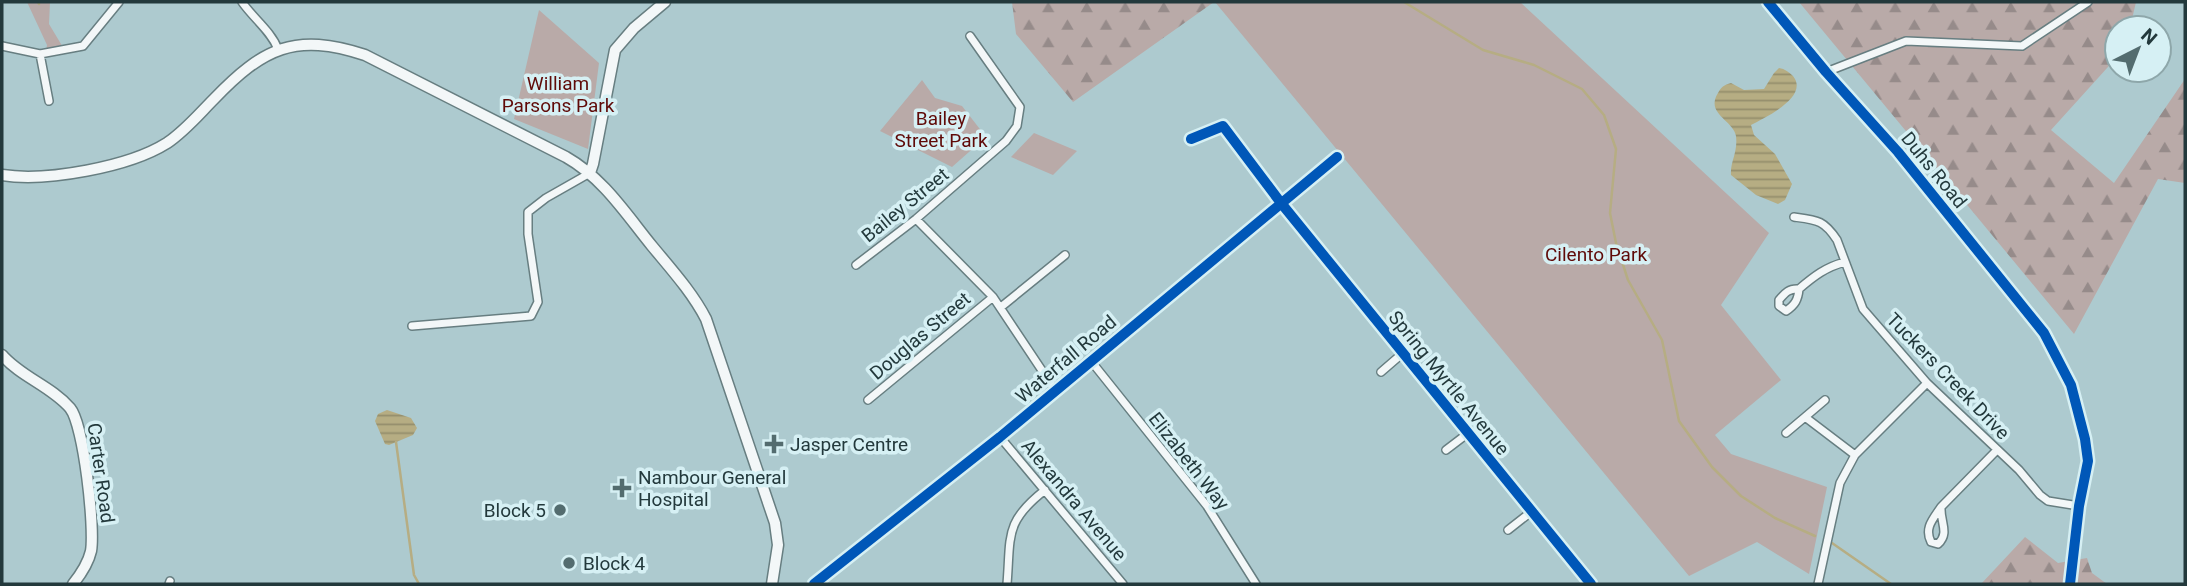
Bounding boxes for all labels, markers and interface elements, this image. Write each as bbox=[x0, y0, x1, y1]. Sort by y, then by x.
north arrow bbox=[2103, 14, 2173, 84]
text: N bbox=[2136, 24, 2162, 50]
park label: William Parsons Park bbox=[502, 72, 615, 117]
park label: Bailey Street Park bbox=[894, 107, 988, 152]
street label: Duhs Road bbox=[1896, 127, 1972, 213]
street label: Bailey Street bbox=[857, 163, 953, 247]
park label: Cilento Park bbox=[1545, 243, 1647, 266]
street label: Douglas Street bbox=[865, 287, 975, 385]
street label: Spring Myrtle Avenue bbox=[1384, 306, 1514, 460]
street label: Tuckers Creek Drive bbox=[1882, 308, 2014, 444]
street label: Waterfall Road bbox=[1011, 310, 1121, 408]
street label: Elizabeth Way bbox=[1144, 408, 1234, 514]
street label: Carter Road bbox=[83, 422, 119, 524]
place label: Jasper Centre bbox=[790, 433, 908, 456]
marker: Jasper Centre bbox=[764, 434, 784, 454]
street label: Alexandra Avenue bbox=[1017, 435, 1131, 565]
place label: Nambour General Hospital bbox=[638, 466, 786, 511]
marker: Nambour General Hospital bbox=[612, 478, 632, 498]
place label: Block 5 bbox=[484, 499, 546, 522]
marker: Block 5 bbox=[552, 502, 568, 518]
place label: Block 4 bbox=[583, 552, 646, 575]
marker: Block 4 bbox=[561, 555, 577, 571]

